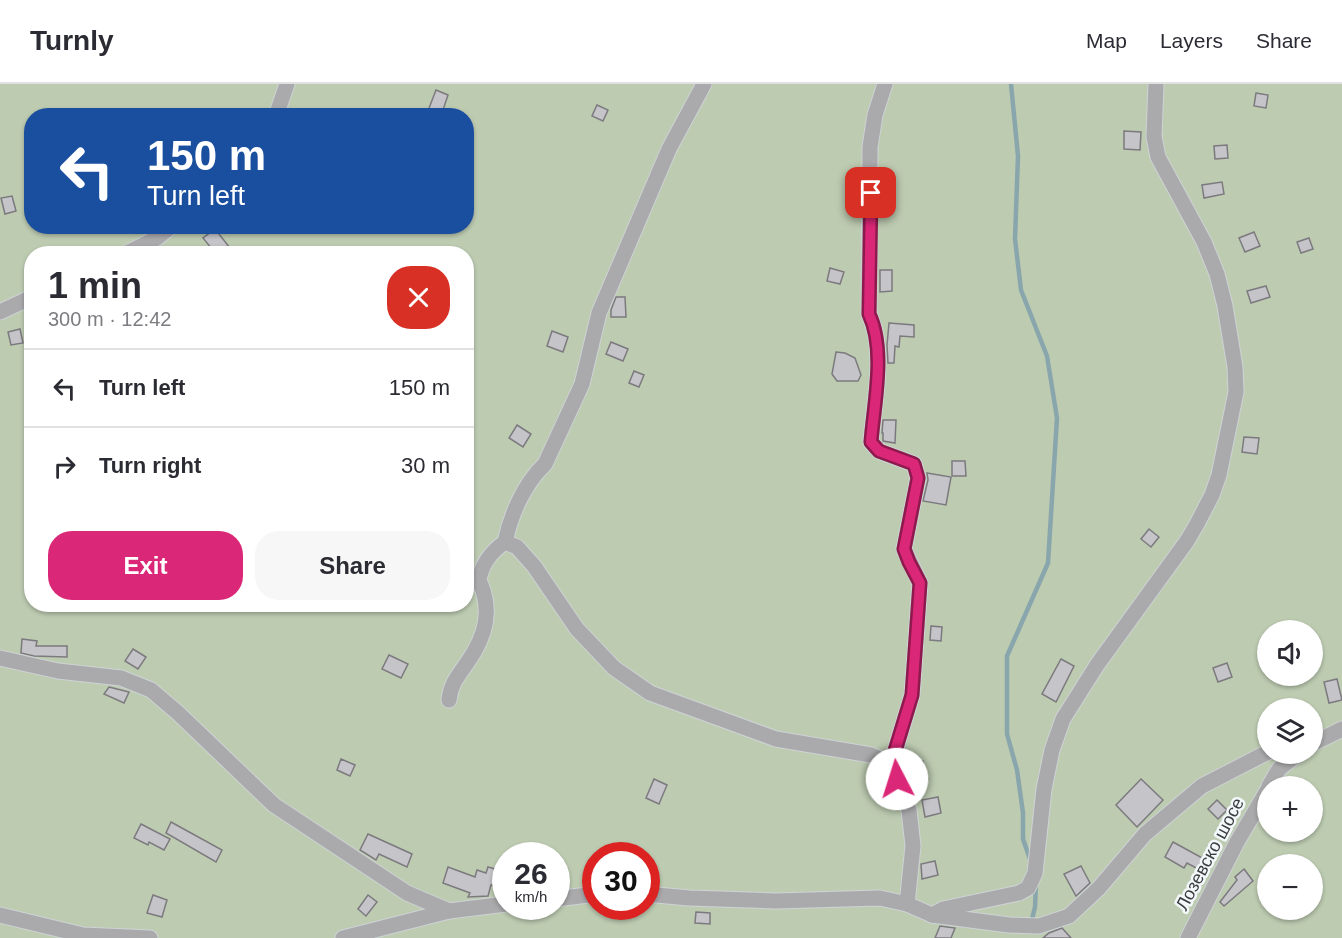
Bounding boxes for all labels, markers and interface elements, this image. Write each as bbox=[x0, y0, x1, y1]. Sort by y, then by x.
text: Turnly bbox=[30, 25, 113, 56]
text: Map bbox=[1086, 29, 1127, 52]
text: Layers bbox=[1160, 29, 1223, 52]
text: Share bbox=[1256, 29, 1312, 52]
icon: left bbox=[48, 132, 126, 210]
text: 150 m bbox=[147, 132, 266, 179]
pin bbox=[845, 167, 896, 218]
icon: arrive bbox=[854, 176, 887, 209]
text: Turn left bbox=[147, 181, 245, 211]
text: 1 min bbox=[48, 265, 142, 306]
button: close bbox=[387, 266, 450, 329]
text: 300 m · 12:42 bbox=[48, 308, 171, 330]
icon: left bbox=[48, 372, 81, 405]
text: Turn left bbox=[99, 375, 185, 400]
text: 150 m bbox=[389, 375, 450, 400]
icon: right bbox=[48, 450, 81, 483]
text: Turn right bbox=[99, 453, 201, 478]
text: 30 m bbox=[401, 453, 450, 478]
button: Exit bbox=[48, 531, 243, 600]
button: Share bbox=[255, 531, 450, 600]
map controls bbox=[1257, 620, 1323, 920]
button: sound bbox=[1257, 620, 1323, 686]
button: layers bbox=[1257, 698, 1323, 764]
position arrow bbox=[865, 747, 929, 811]
button: + bbox=[1257, 776, 1323, 842]
street label: Лозевско шосе bbox=[1172, 794, 1248, 914]
speed limit sign: 30 bbox=[582, 842, 660, 920]
button: − bbox=[1257, 854, 1323, 920]
text: 26 bbox=[514, 857, 548, 890]
text: km/h bbox=[515, 888, 547, 905]

